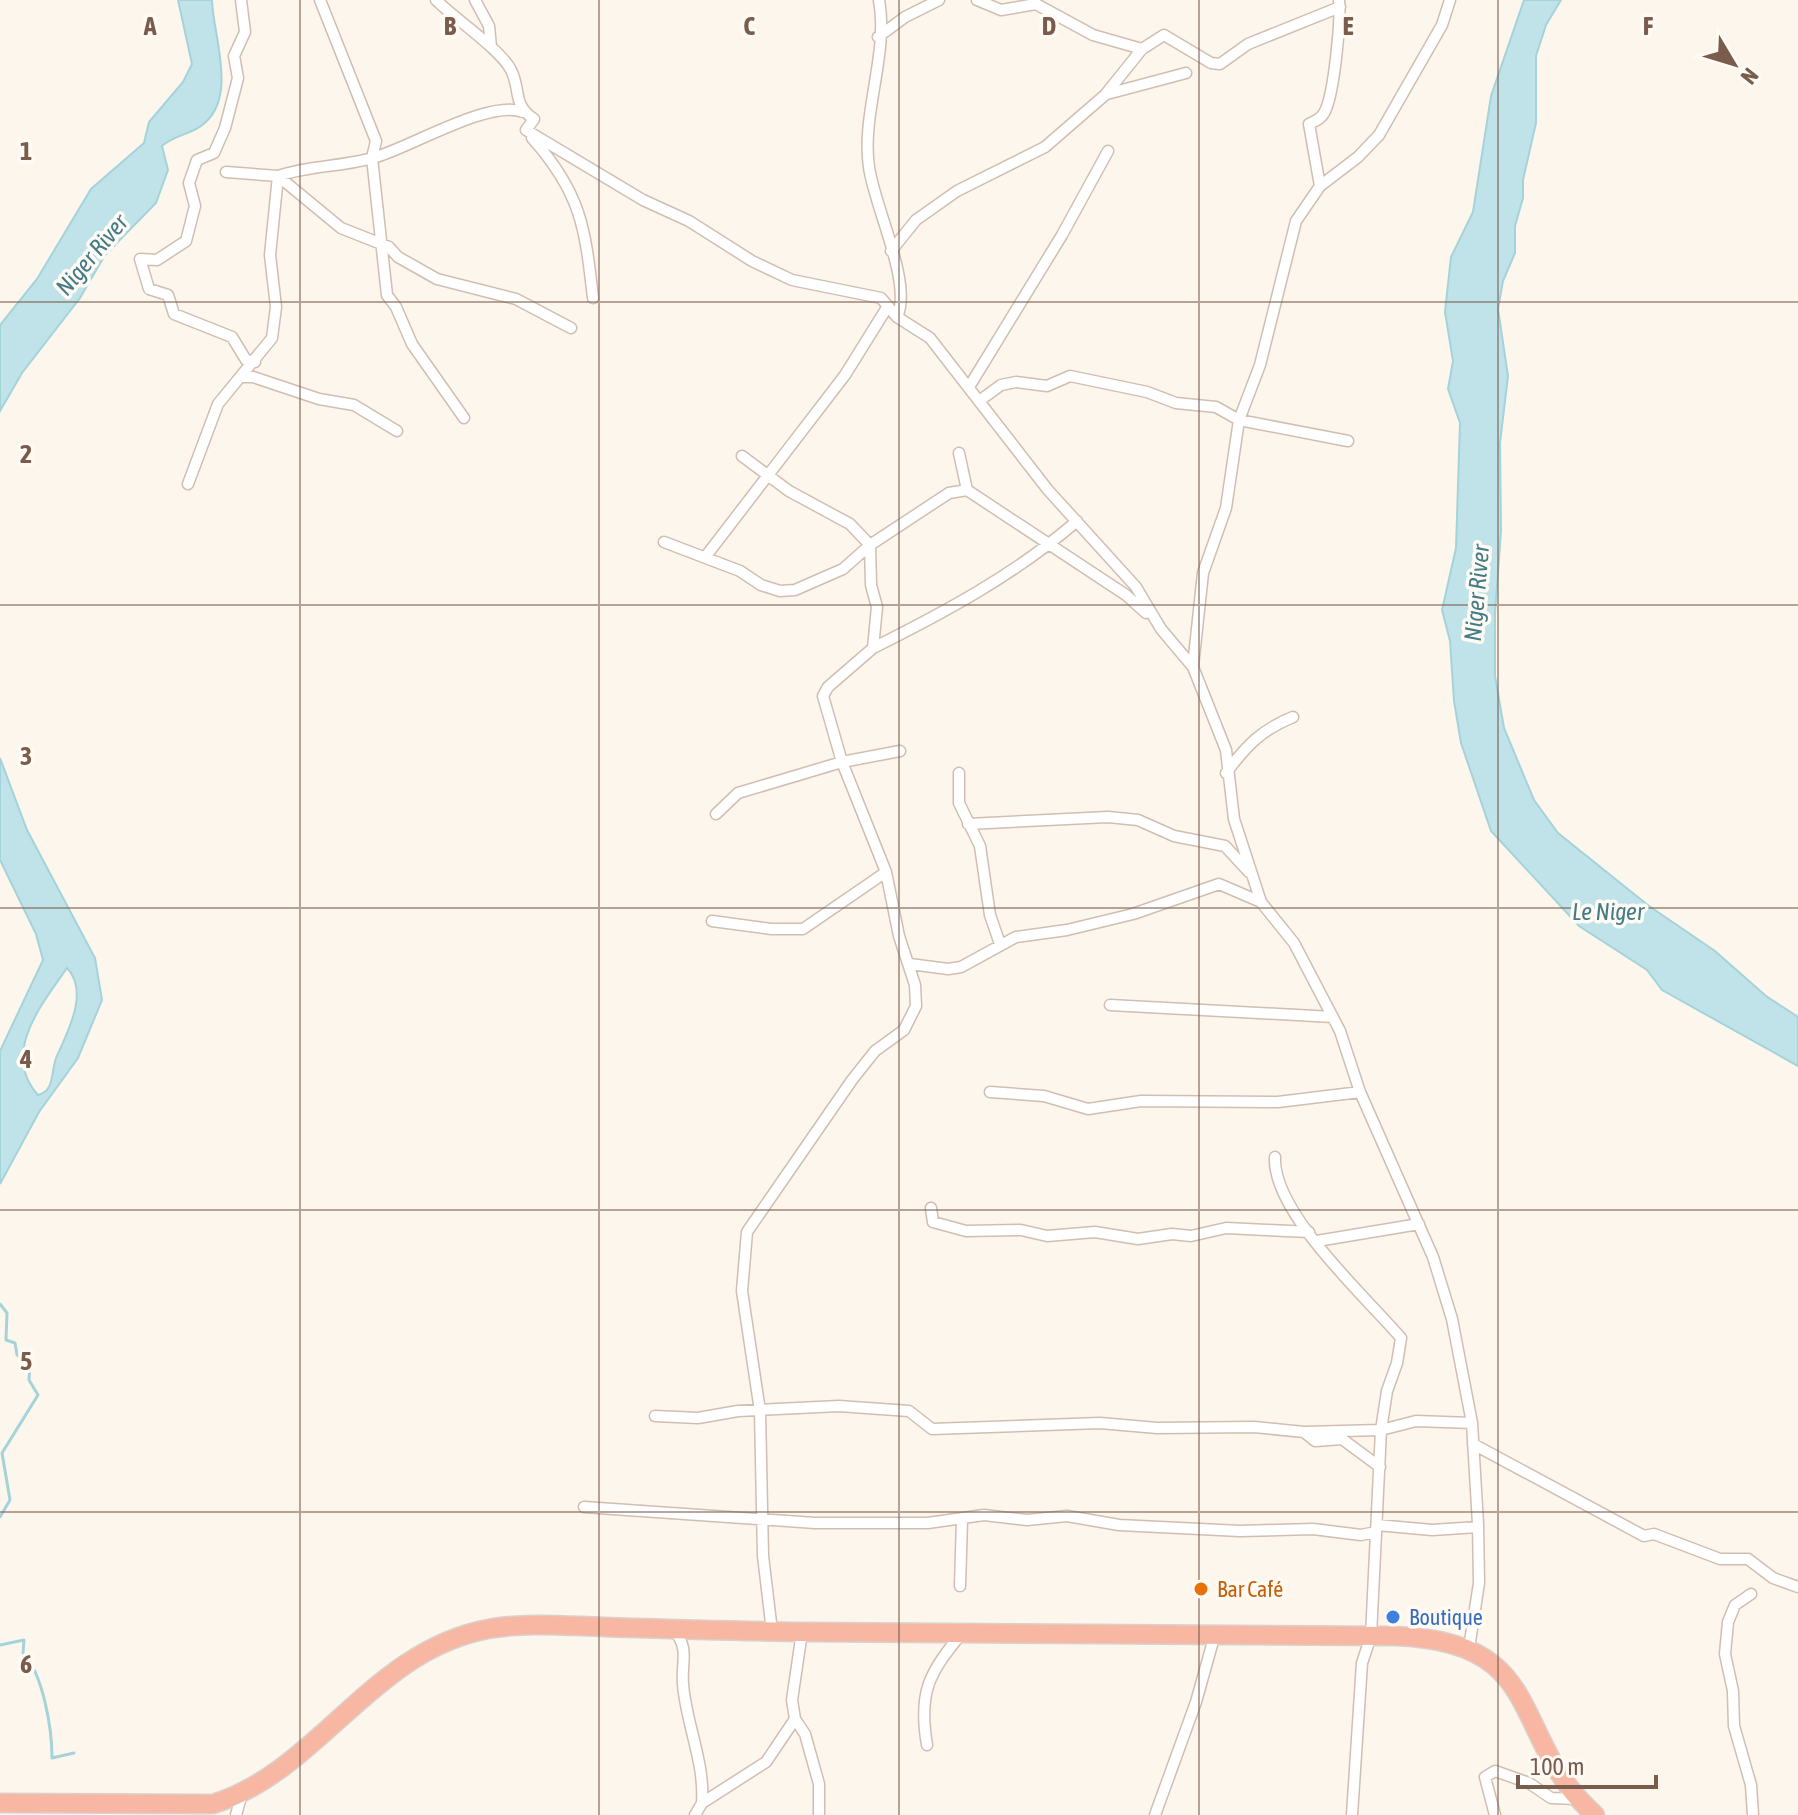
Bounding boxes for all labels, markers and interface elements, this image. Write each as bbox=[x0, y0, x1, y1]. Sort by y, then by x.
text: A bbox=[143, 11, 157, 41]
text: B bbox=[444, 11, 457, 41]
text: C bbox=[743, 11, 755, 41]
text: D bbox=[1042, 11, 1056, 41]
text: E bbox=[1342, 11, 1354, 41]
text: F bbox=[1643, 11, 1654, 41]
north arrow bbox=[1694, 24, 1774, 104]
text: N bbox=[1736, 63, 1764, 89]
text: 1 bbox=[20, 136, 32, 166]
water label: Niger River bbox=[50, 208, 134, 300]
text: 2 bbox=[20, 439, 32, 469]
water label: Niger River bbox=[1459, 543, 1494, 642]
text: 3 bbox=[20, 741, 32, 771]
water label: Le Niger bbox=[1572, 898, 1645, 925]
text: 4 bbox=[19, 1044, 32, 1074]
text: 5 bbox=[20, 1346, 32, 1376]
place label: Bar Café bbox=[1217, 1576, 1283, 1602]
marker: Bar Café bbox=[1192, 1580, 1210, 1598]
place label: Boutique bbox=[1409, 1604, 1483, 1630]
marker: Boutique bbox=[1384, 1608, 1402, 1626]
text: 6 bbox=[20, 1649, 32, 1679]
scale bar bbox=[1518, 1739, 1656, 1789]
text: 100 m bbox=[1530, 1753, 1584, 1780]

